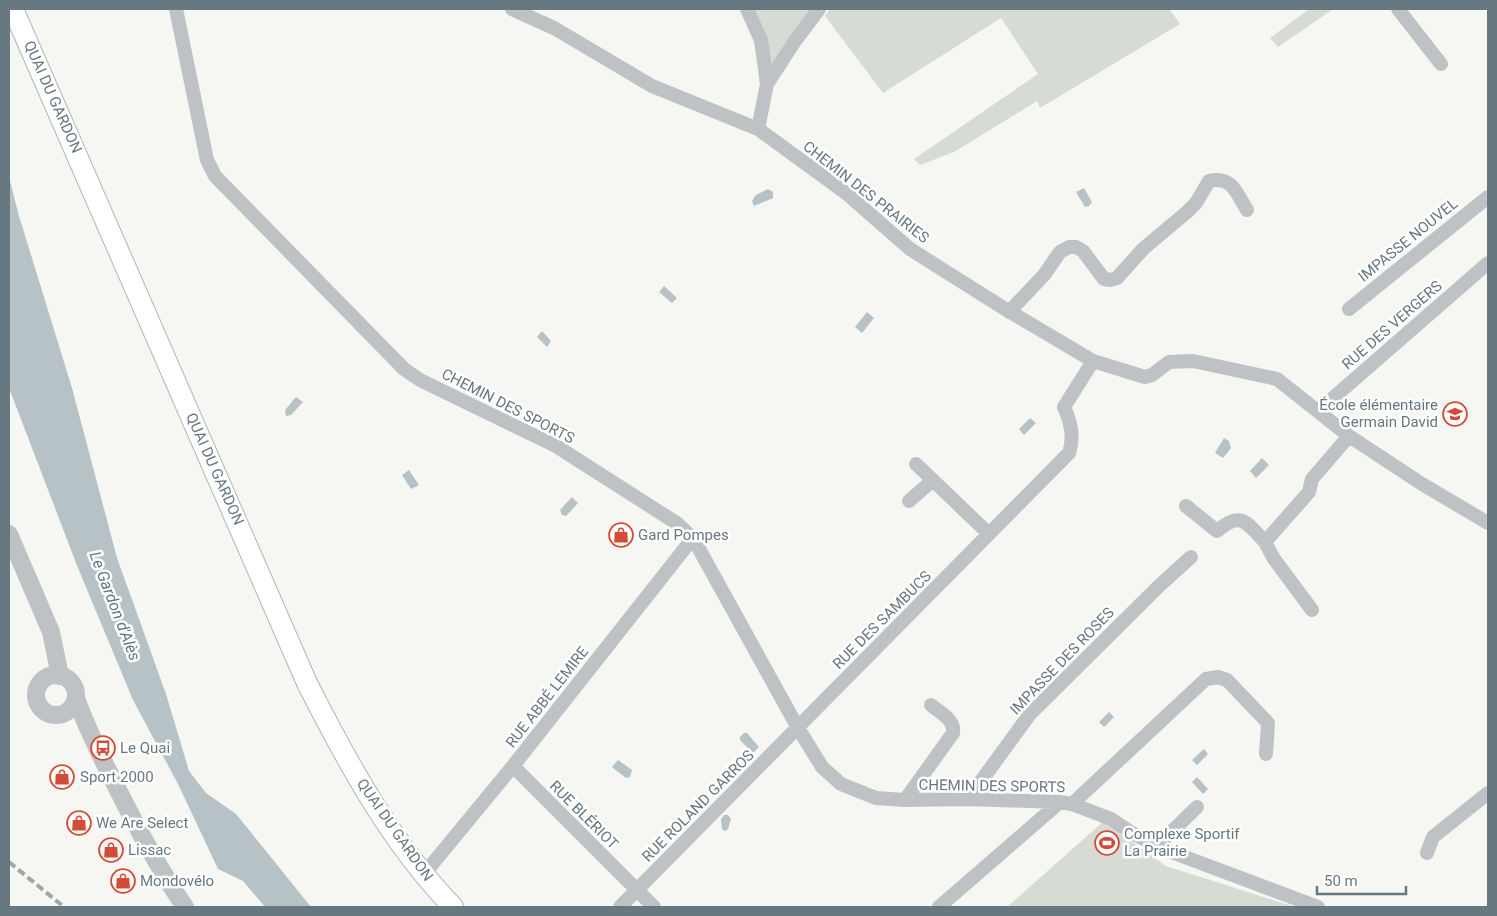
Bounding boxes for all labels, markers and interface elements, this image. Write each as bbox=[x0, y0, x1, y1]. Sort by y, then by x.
street label: QUAI DU GARDON bbox=[20, 38, 86, 156]
street label: CHEMIN DES PRAIRIES bbox=[799, 137, 933, 247]
street label: IMPASSE NOUVEL bbox=[1355, 194, 1461, 286]
street label: RUE DES VERGERS bbox=[1338, 277, 1446, 373]
street label: CHEMIN DES SPORTS bbox=[439, 365, 578, 447]
place label: École élémentaire Germain David bbox=[1319, 396, 1438, 431]
school or university icon: École élémentaire Germain David bbox=[1442, 401, 1468, 427]
street label: QUAI DU GARDON bbox=[182, 410, 248, 528]
shop icon: Gard Pompes bbox=[608, 522, 634, 548]
place label: Gard Pompes bbox=[638, 526, 729, 544]
water label: Le Gardon d'Alès bbox=[85, 549, 145, 663]
street label: RUE DES SAMBUCS bbox=[829, 567, 935, 673]
street label: IMPASSE DES ROSES bbox=[1006, 603, 1118, 718]
street label: RUE ABBÉ LEMIRE bbox=[502, 642, 592, 751]
bus stop icon: Le Quai bbox=[90, 735, 116, 761]
place label: Le Quai bbox=[120, 739, 170, 757]
street label: RUE ROLAND GARROS bbox=[638, 746, 758, 866]
shop icon: Sport 2000 bbox=[49, 764, 75, 790]
place label: Sport 2000 bbox=[80, 768, 154, 786]
street label: QUAI DU GARDON bbox=[353, 775, 437, 885]
street label: CHEMIN DES SPORTS bbox=[919, 776, 1066, 796]
street label: RUE BLÉRIOT bbox=[546, 777, 622, 853]
shop icon: We Are Select bbox=[66, 810, 92, 836]
place label: We Are Select bbox=[96, 814, 188, 832]
place label: Complexe Sportif La Prairie bbox=[1124, 825, 1240, 860]
sports icon: Complexe Sportif La Prairie bbox=[1094, 830, 1120, 856]
shop icon: Lissac bbox=[98, 837, 124, 863]
place label: Lissac bbox=[128, 841, 171, 859]
scale bar bbox=[1317, 864, 1406, 896]
shop icon: Mondovélo bbox=[110, 868, 136, 894]
place label: Mondovélo bbox=[140, 872, 214, 890]
text: 50 m bbox=[1324, 872, 1358, 890]

